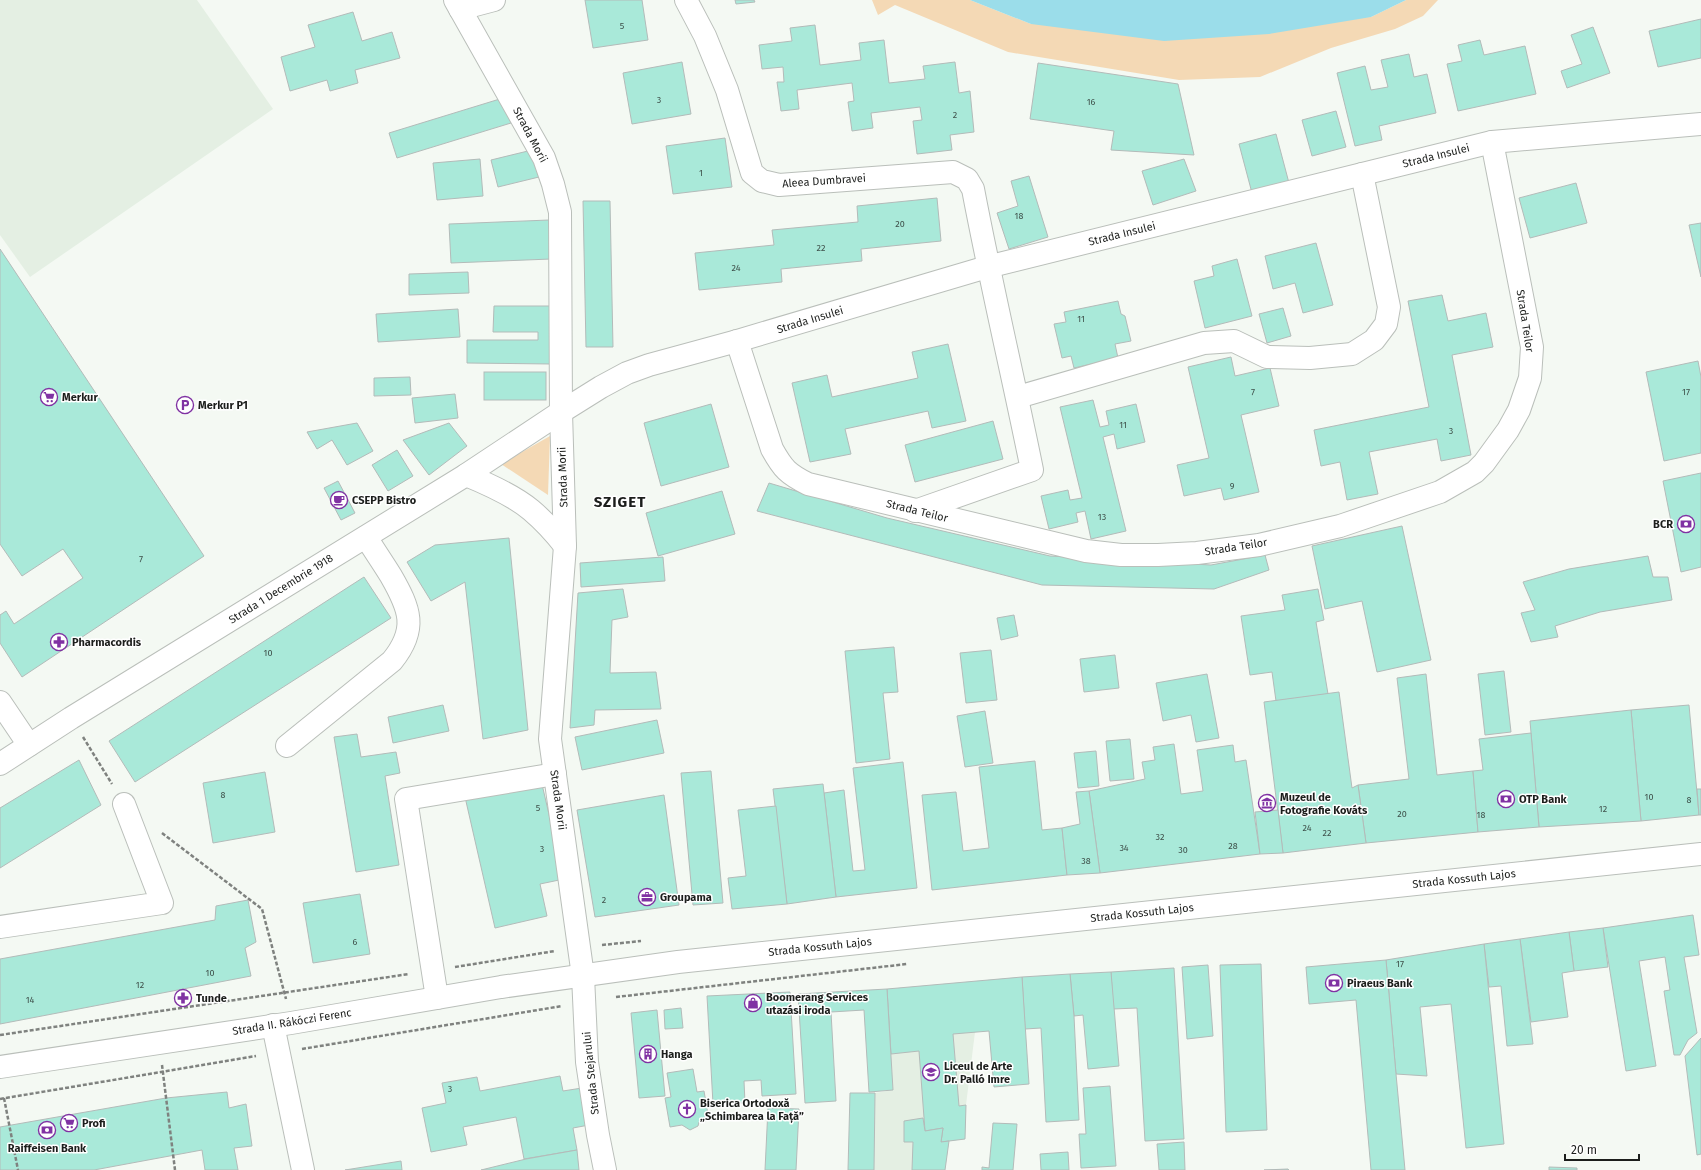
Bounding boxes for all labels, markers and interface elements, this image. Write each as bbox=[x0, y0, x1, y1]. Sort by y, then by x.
house number: 5 bbox=[620, 21, 625, 31]
house number: 3 bbox=[657, 95, 661, 105]
house number: 16 bbox=[1087, 97, 1096, 107]
street label: Strada Morii bbox=[510, 105, 550, 165]
house number: 2 bbox=[953, 110, 957, 120]
street label: Strada Insulei bbox=[1401, 141, 1471, 171]
house number: 1 bbox=[699, 168, 703, 178]
street label: Aleea Dumbravei bbox=[782, 172, 866, 190]
house number: 18 bbox=[1015, 211, 1023, 221]
house number: 20 bbox=[895, 219, 905, 229]
street label: Strada Insulei bbox=[1087, 219, 1157, 249]
house number: 22 bbox=[817, 243, 825, 253]
house number: 24 bbox=[731, 263, 741, 273]
street label: Strada Teilor bbox=[1514, 289, 1536, 354]
street label: Strada Insulei bbox=[775, 304, 845, 336]
house number: 11 bbox=[1077, 314, 1085, 324]
supermarket icon: Merkur bbox=[39, 387, 59, 407]
house number: 7 bbox=[1251, 387, 1255, 397]
house number: 17 bbox=[1682, 387, 1690, 397]
place label: Merkur bbox=[62, 391, 98, 404]
parking icon: Merkur P1 bbox=[175, 395, 195, 415]
place label: Merkur P1 bbox=[198, 399, 248, 412]
house number: 11 bbox=[1119, 420, 1127, 430]
house number: 3 bbox=[1449, 426, 1453, 436]
street label: Strada Morii bbox=[555, 446, 571, 508]
house number: 9 bbox=[1230, 481, 1235, 491]
cafe icon: CSEPP Bistro bbox=[329, 490, 349, 510]
district label: SZIGET bbox=[594, 493, 646, 511]
place label: CSEPP Bistro bbox=[352, 494, 417, 507]
street label: Strada Teilor bbox=[885, 497, 950, 525]
house number: 13 bbox=[1098, 512, 1106, 522]
bank icon: BCR bbox=[1676, 514, 1696, 534]
place label: BCR bbox=[1653, 518, 1673, 531]
street label: Strada Teilor bbox=[1204, 536, 1269, 558]
street label: Strada 1 Decembrie 1918 bbox=[226, 552, 336, 626]
house number: 7 bbox=[139, 554, 143, 564]
pharmacy icon: Pharmacordis bbox=[49, 632, 69, 652]
place label: Pharmacordis bbox=[72, 636, 142, 649]
house number: 10 bbox=[264, 648, 272, 658]
street label: Strada Morii bbox=[547, 769, 569, 831]
bank icon: OTP Bank bbox=[1496, 789, 1516, 809]
house number: 8 bbox=[221, 790, 226, 800]
place label: Muzeul de Fotografie Kováts bbox=[1280, 791, 1368, 817]
house number: 10 bbox=[1645, 792, 1653, 802]
museum icon: Muzeul de Fotografie Kováts bbox=[1257, 793, 1277, 813]
place label: OTP Bank bbox=[1519, 793, 1568, 806]
house number: 8 bbox=[1687, 795, 1692, 805]
house number: 5 bbox=[536, 803, 541, 813]
house number: 12 bbox=[1599, 804, 1607, 814]
house number: 20 bbox=[1397, 809, 1407, 819]
house number: 18 bbox=[1477, 810, 1485, 820]
house number: 24 bbox=[1302, 823, 1312, 833]
house number: 22 bbox=[1323, 828, 1331, 838]
house number: 32 bbox=[1156, 832, 1164, 842]
house number: 28 bbox=[1228, 841, 1238, 851]
house number: 34 bbox=[1119, 843, 1129, 853]
house number: 3 bbox=[540, 844, 544, 854]
house number: 30 bbox=[1178, 845, 1188, 855]
house number: 38 bbox=[1081, 856, 1091, 866]
street label: Strada Kossuth Lajos bbox=[1412, 867, 1516, 891]
office icon: Groupama bbox=[637, 887, 657, 907]
place label: Groupama bbox=[660, 891, 712, 904]
house number: 2 bbox=[602, 895, 606, 905]
street label: Strada Kossuth Lajos bbox=[1090, 901, 1194, 925]
street label: Strada Kossuth Lajos bbox=[768, 935, 872, 959]
house number: 6 bbox=[353, 937, 358, 947]
house number: 17 bbox=[1396, 959, 1404, 969]
house number: 10 bbox=[206, 968, 214, 978]
bank icon: Piraeus Bank bbox=[1324, 973, 1344, 993]
place label: Piraeus Bank bbox=[1347, 977, 1413, 990]
house number: 12 bbox=[136, 980, 144, 990]
pharmacy icon: Tunde bbox=[173, 988, 193, 1008]
place label: Boomerang Services utazási iroda bbox=[766, 991, 869, 1017]
place label: Tunde bbox=[196, 992, 227, 1005]
shop icon: Boomerang Services utazási iroda bbox=[743, 993, 763, 1013]
house number: 14 bbox=[26, 995, 35, 1005]
street label: Strada II. Rákóczi Ferenc bbox=[231, 1006, 353, 1038]
street label: Strada Stejarului bbox=[580, 1031, 602, 1115]
building icon: Hanga bbox=[638, 1044, 658, 1064]
place label: Hanga bbox=[661, 1048, 693, 1061]
place label: Liceul de Arte Dr. Palló Imre bbox=[944, 1060, 1012, 1086]
school or university icon: Liceul de Arte Dr. Palló Imre bbox=[921, 1062, 941, 1082]
house number: 3 bbox=[448, 1084, 452, 1094]
place label: Biserica Ortodoxă „Schimbarea la Față” bbox=[700, 1097, 804, 1123]
church icon: Biserica Ortodoxă „Schimbarea la Față” bbox=[677, 1099, 697, 1119]
supermarket icon: Profi bbox=[59, 1113, 79, 1133]
place label: Profi bbox=[82, 1117, 105, 1130]
bank icon: Raiffeisen Bank bbox=[37, 1120, 57, 1140]
scale bar bbox=[1565, 1136, 1639, 1162]
place label: Raiffeisen Bank bbox=[8, 1142, 87, 1155]
text: 20 m bbox=[1571, 1143, 1597, 1157]

